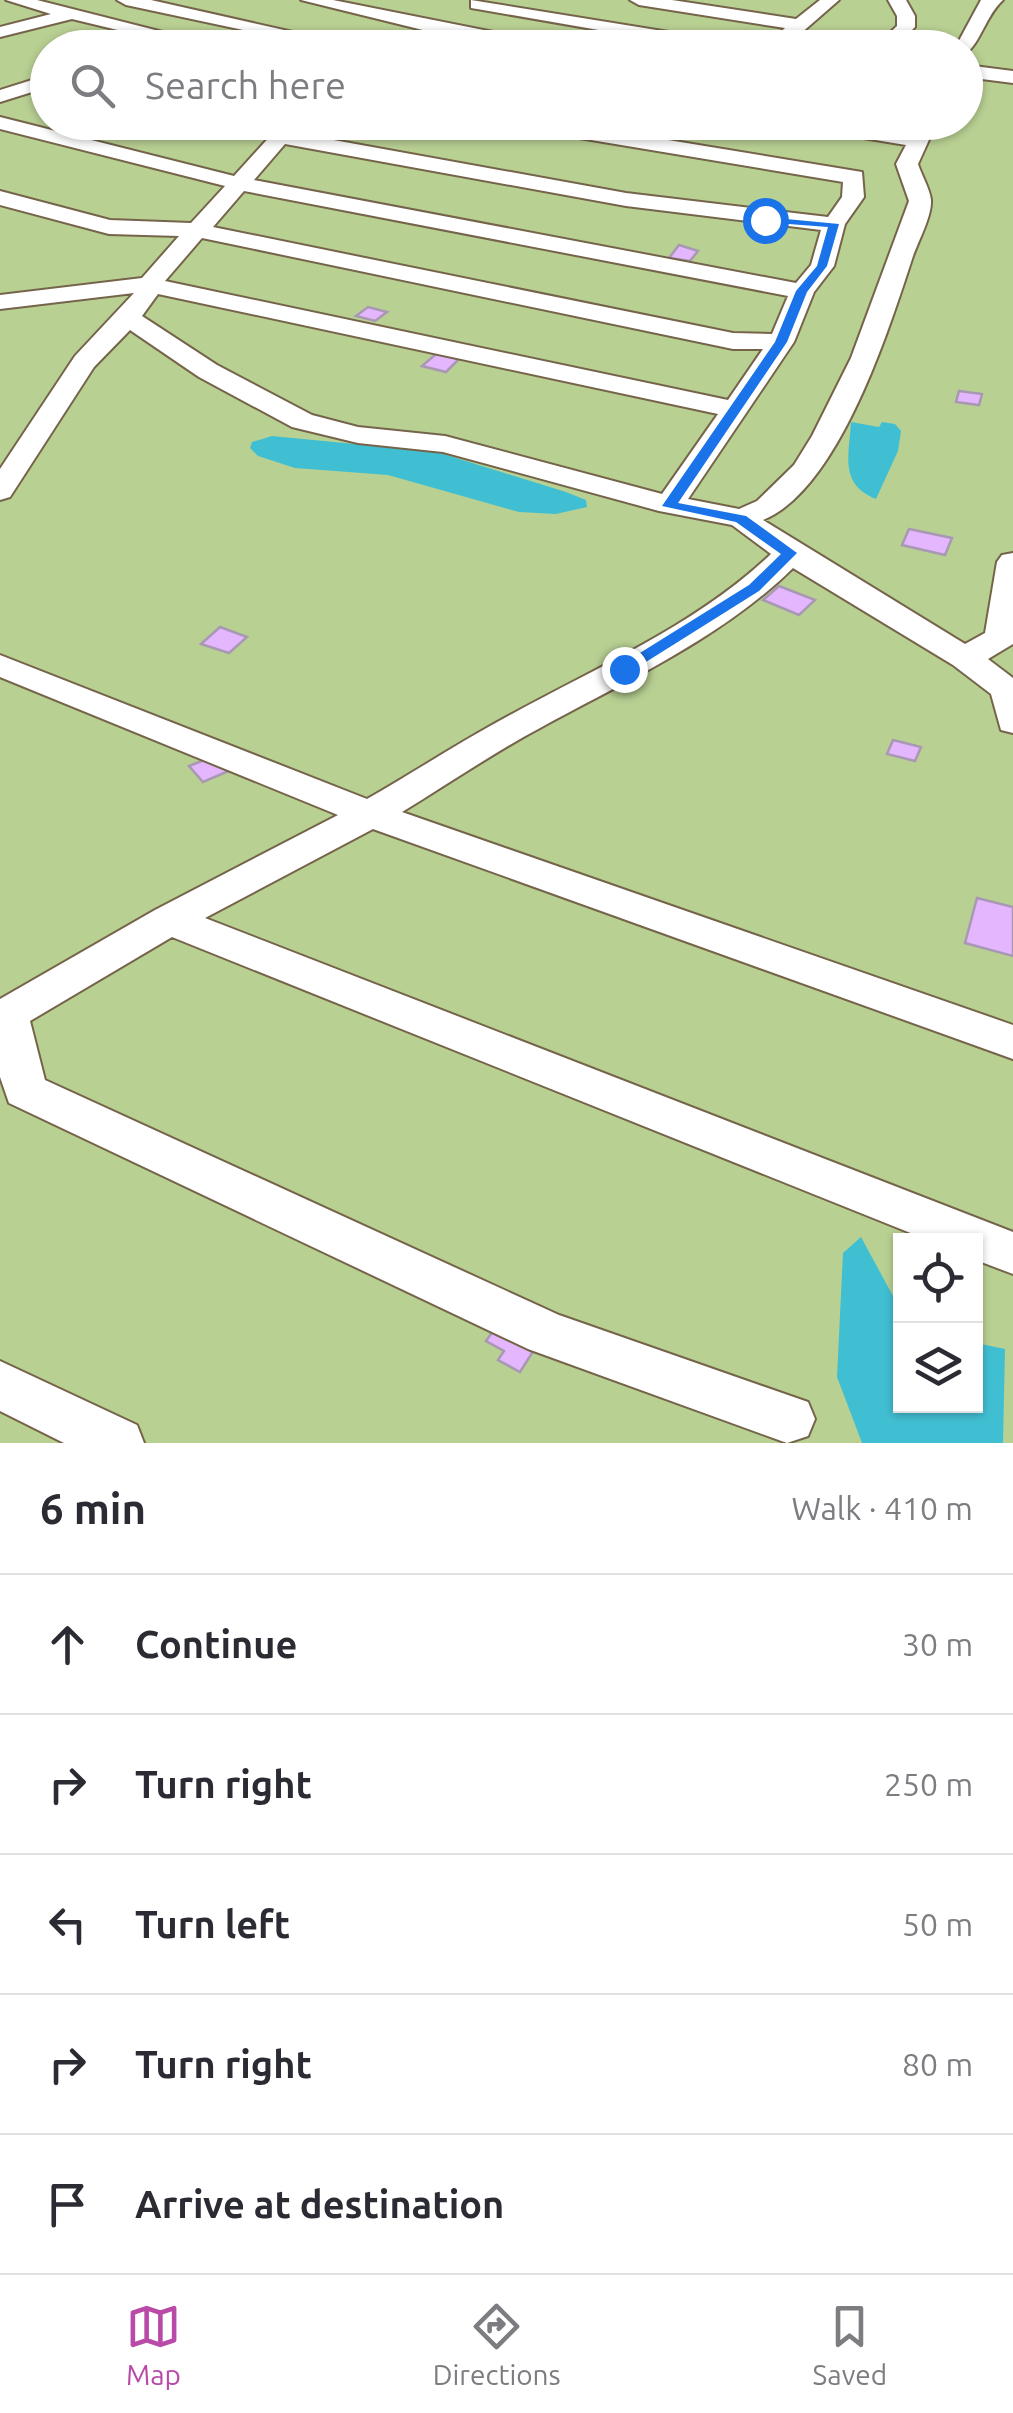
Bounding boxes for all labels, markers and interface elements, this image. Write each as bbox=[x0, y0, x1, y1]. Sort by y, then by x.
search box bbox=[30, 30, 983, 140]
icon: search bbox=[65, 58, 120, 113]
text: Search here bbox=[145, 64, 346, 106]
route start bbox=[743, 198, 789, 244]
route end bbox=[602, 647, 648, 693]
map controls bbox=[893, 1233, 983, 1413]
button: locate bbox=[893, 1233, 983, 1323]
button: layers bbox=[893, 1323, 983, 1413]
text: 6 min bbox=[40, 1485, 146, 1532]
text: Walk · 410 m bbox=[791, 1490, 973, 1526]
icon: ahead bbox=[40, 1617, 95, 1672]
text: Continue bbox=[135, 1623, 297, 1665]
text: 30 m bbox=[902, 1626, 973, 1662]
icon: right bbox=[40, 1757, 95, 1812]
text: Turn right bbox=[135, 1763, 312, 1805]
text: 250 m bbox=[884, 1766, 973, 1802]
icon: left bbox=[40, 1897, 95, 1952]
text: Turn left bbox=[135, 1903, 290, 1945]
text: 50 m bbox=[902, 1906, 973, 1942]
icon: right bbox=[40, 2037, 95, 2092]
text: Turn right bbox=[135, 2043, 312, 2085]
text: 80 m bbox=[902, 2046, 973, 2082]
icon: arrive bbox=[40, 2177, 95, 2232]
text: Arrive at destination bbox=[135, 2183, 504, 2225]
tab: Map bbox=[126, 2299, 181, 2390]
tab: Directions bbox=[433, 2299, 561, 2390]
tab: Saved bbox=[813, 2299, 887, 2390]

